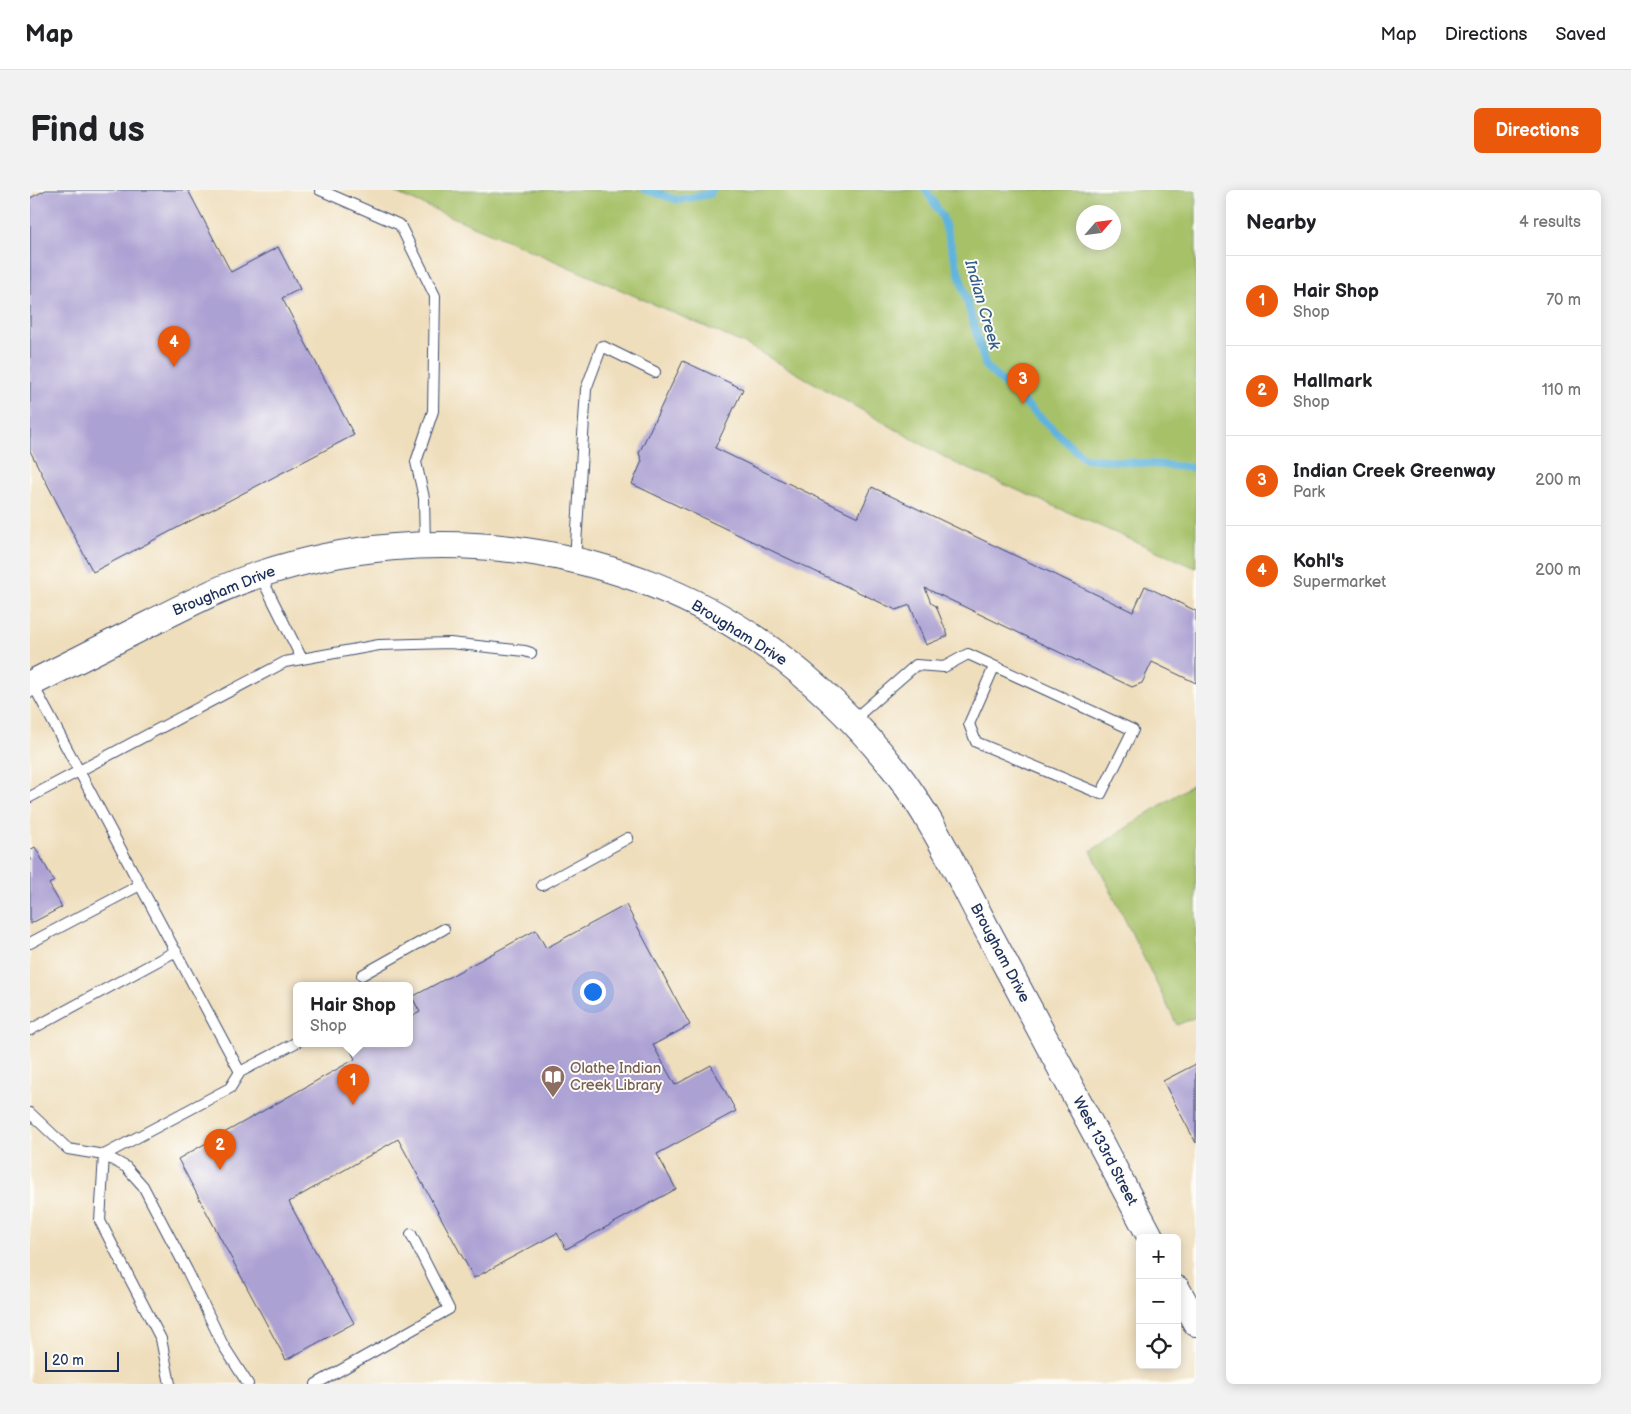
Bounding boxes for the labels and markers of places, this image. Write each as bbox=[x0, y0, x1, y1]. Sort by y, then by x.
pin: 4 bbox=[158, 326, 190, 367]
pin: 3 bbox=[1007, 363, 1039, 404]
place label: Olathe Indian Creek Library bbox=[570, 1059, 662, 1095]
pin: 1 bbox=[337, 1064, 369, 1105]
library icon: Olathe Indian Creek Library bbox=[540, 1064, 566, 1098]
pin: 2 bbox=[204, 1129, 236, 1170]

